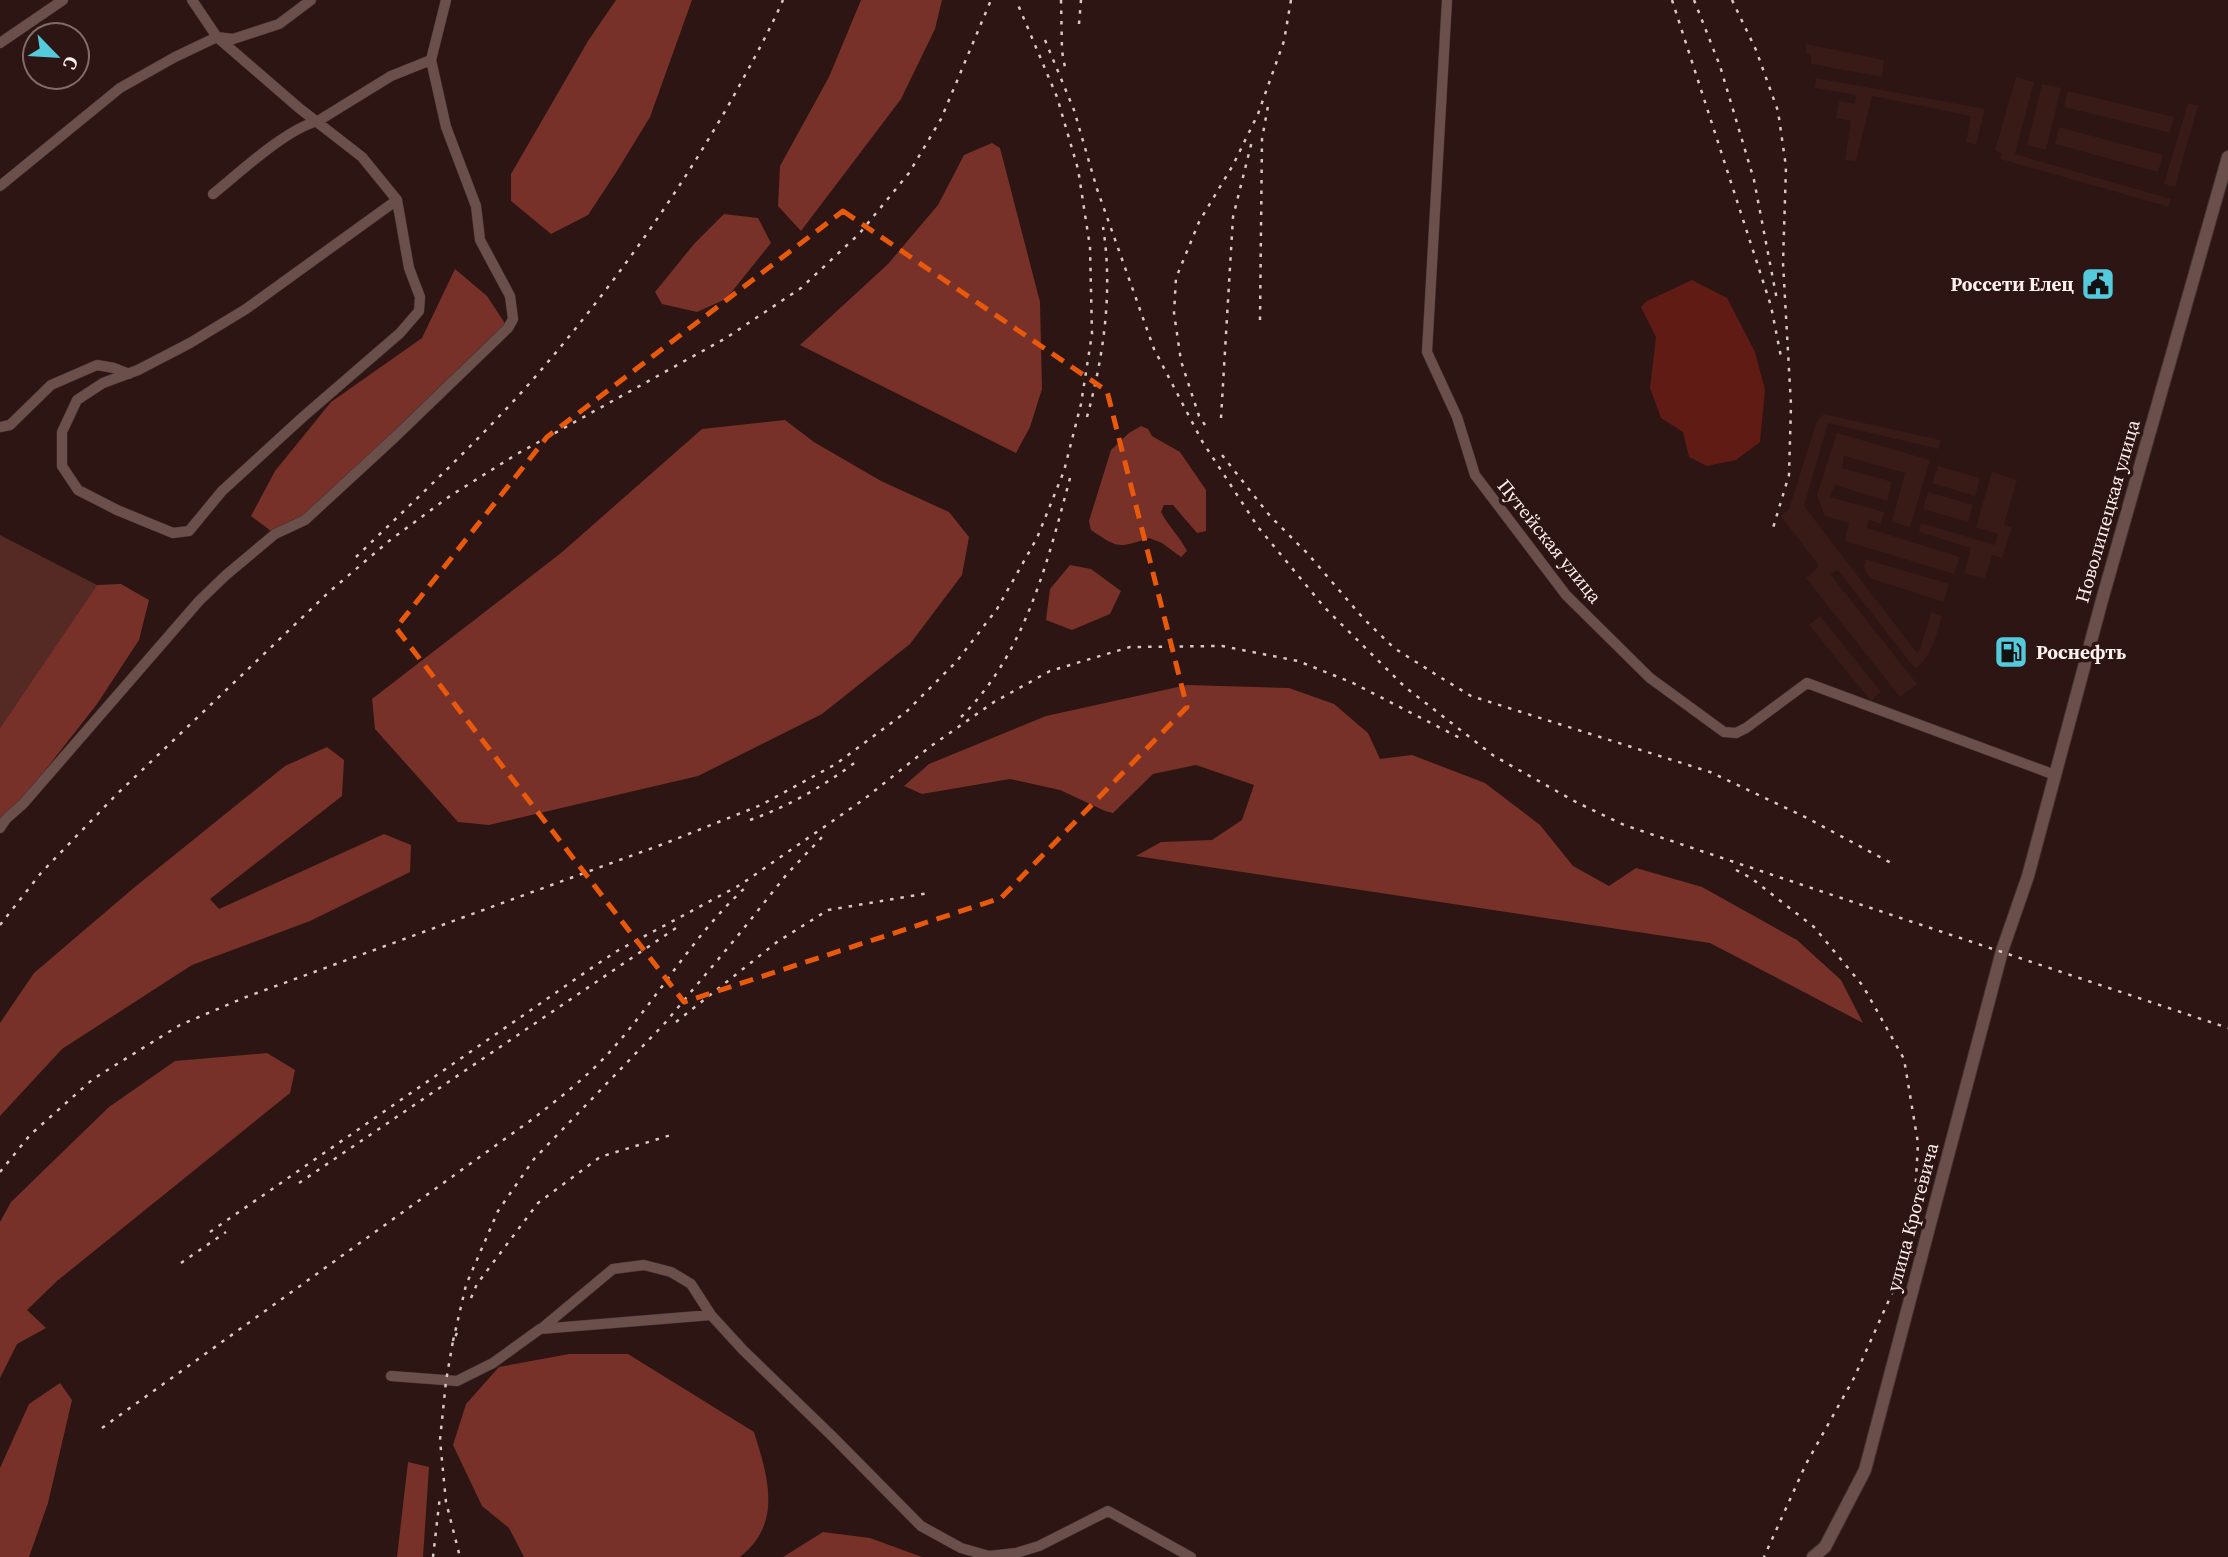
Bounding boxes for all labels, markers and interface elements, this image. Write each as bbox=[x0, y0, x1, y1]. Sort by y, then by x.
north arrow bbox=[21, 21, 91, 91]
text: С bbox=[57, 52, 86, 74]
public building icon: Россети Елец bbox=[2079, 265, 2117, 303]
place label: Россети Елец bbox=[1950, 271, 2074, 297]
street label: Новолипецкая улица bbox=[2068, 416, 2146, 606]
street label: Путейская улица bbox=[1492, 473, 1608, 609]
fuel station icon: Роснефть bbox=[1992, 633, 2030, 671]
place label: Роснефть bbox=[2036, 639, 2126, 665]
street label: улица Кротевича bbox=[1880, 1139, 1944, 1294]

